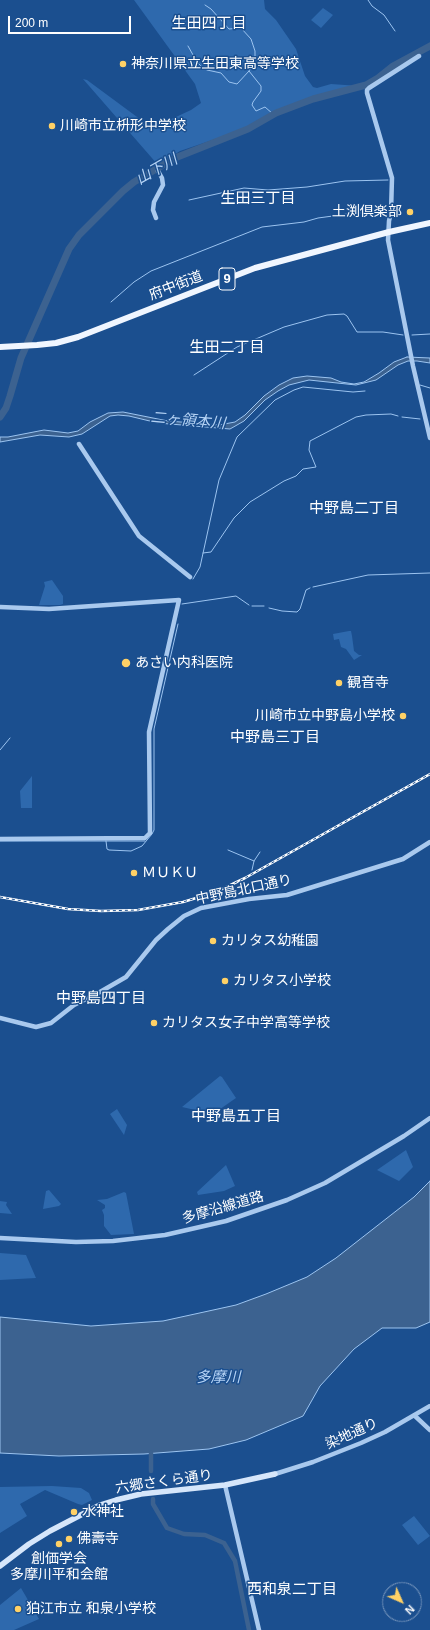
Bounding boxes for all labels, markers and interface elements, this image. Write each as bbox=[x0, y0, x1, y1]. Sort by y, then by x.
scale bar bbox=[10, 8, 133, 34]
district label: 生田四丁目 bbox=[172, 15, 246, 33]
text: 200 m bbox=[15, 16, 48, 30]
place label: 神奈川県立生田東高等学校 bbox=[131, 56, 299, 72]
marker: 神奈川県立生田東高等学校 bbox=[118, 59, 128, 69]
place label: 川崎市立枡形中学校 bbox=[60, 118, 186, 134]
marker: 川崎市立枡形中学校 bbox=[47, 121, 57, 131]
water label: 山下川 bbox=[133, 151, 181, 189]
district label: 生田三丁目 bbox=[221, 190, 295, 208]
place label: 土渕倶楽部 bbox=[332, 204, 402, 220]
marker: 土渕倶楽部 bbox=[405, 207, 415, 217]
street label: 府中街道 bbox=[147, 268, 205, 304]
road number: 9 bbox=[219, 268, 235, 290]
district label: 生田二丁目 bbox=[190, 339, 264, 357]
water label: 二ヶ領本川 bbox=[150, 409, 226, 433]
district label: 中野島二丁目 bbox=[309, 500, 399, 518]
place label: あさい内科医院 bbox=[135, 655, 233, 671]
marker: あさい内科医院 bbox=[120, 657, 132, 669]
place label: 観音寺 bbox=[347, 675, 389, 691]
marker: 観音寺 bbox=[334, 678, 344, 688]
place label: 川崎市立中野島小学校 bbox=[255, 708, 395, 724]
marker: 川崎市立中野島小学校 bbox=[398, 711, 408, 721]
district label: 中野島三丁目 bbox=[230, 729, 320, 747]
place label: ＭＵＫＵ bbox=[142, 865, 198, 881]
marker: ＭＵＫＵ bbox=[129, 868, 139, 878]
street label: 中野島北口通り bbox=[194, 872, 294, 908]
place label: カリタス幼稚園 bbox=[221, 933, 319, 949]
marker: カリタス幼稚園 bbox=[208, 936, 218, 946]
place label: カリタス小学校 bbox=[233, 973, 331, 989]
marker: カリタス小学校 bbox=[220, 976, 230, 986]
district label: 中野島四丁目 bbox=[56, 990, 146, 1008]
place label: カリタス女子中学高等学校 bbox=[162, 1015, 330, 1031]
marker: カリタス女子中学高等学校 bbox=[149, 1018, 159, 1028]
district label: 中野島五丁目 bbox=[191, 1108, 281, 1126]
street label: 多摩沿線道路 bbox=[180, 1188, 266, 1228]
water label: 多摩川 bbox=[196, 1369, 240, 1387]
street label: 染地通り bbox=[323, 1415, 381, 1453]
street label: 六郷さくら通り bbox=[114, 1467, 214, 1497]
place label: 水神社 bbox=[82, 1504, 124, 1520]
marker: 水神社 bbox=[69, 1507, 79, 1517]
place label: 佛壽寺 bbox=[77, 1531, 119, 1547]
marker: 佛壽寺 bbox=[64, 1534, 74, 1544]
marker: 創価学会 多摩川平和会館 bbox=[54, 1539, 64, 1549]
place label: 創価学会 多摩川平和会館 bbox=[10, 1551, 108, 1584]
district label: 西和泉二丁目 bbox=[247, 1581, 337, 1599]
north arrow bbox=[382, 1582, 422, 1622]
place label: 狛江市立 和泉小学校 bbox=[26, 1601, 156, 1617]
text: N bbox=[403, 1603, 417, 1617]
marker: 狛江市立 和泉小学校 bbox=[13, 1604, 23, 1614]

